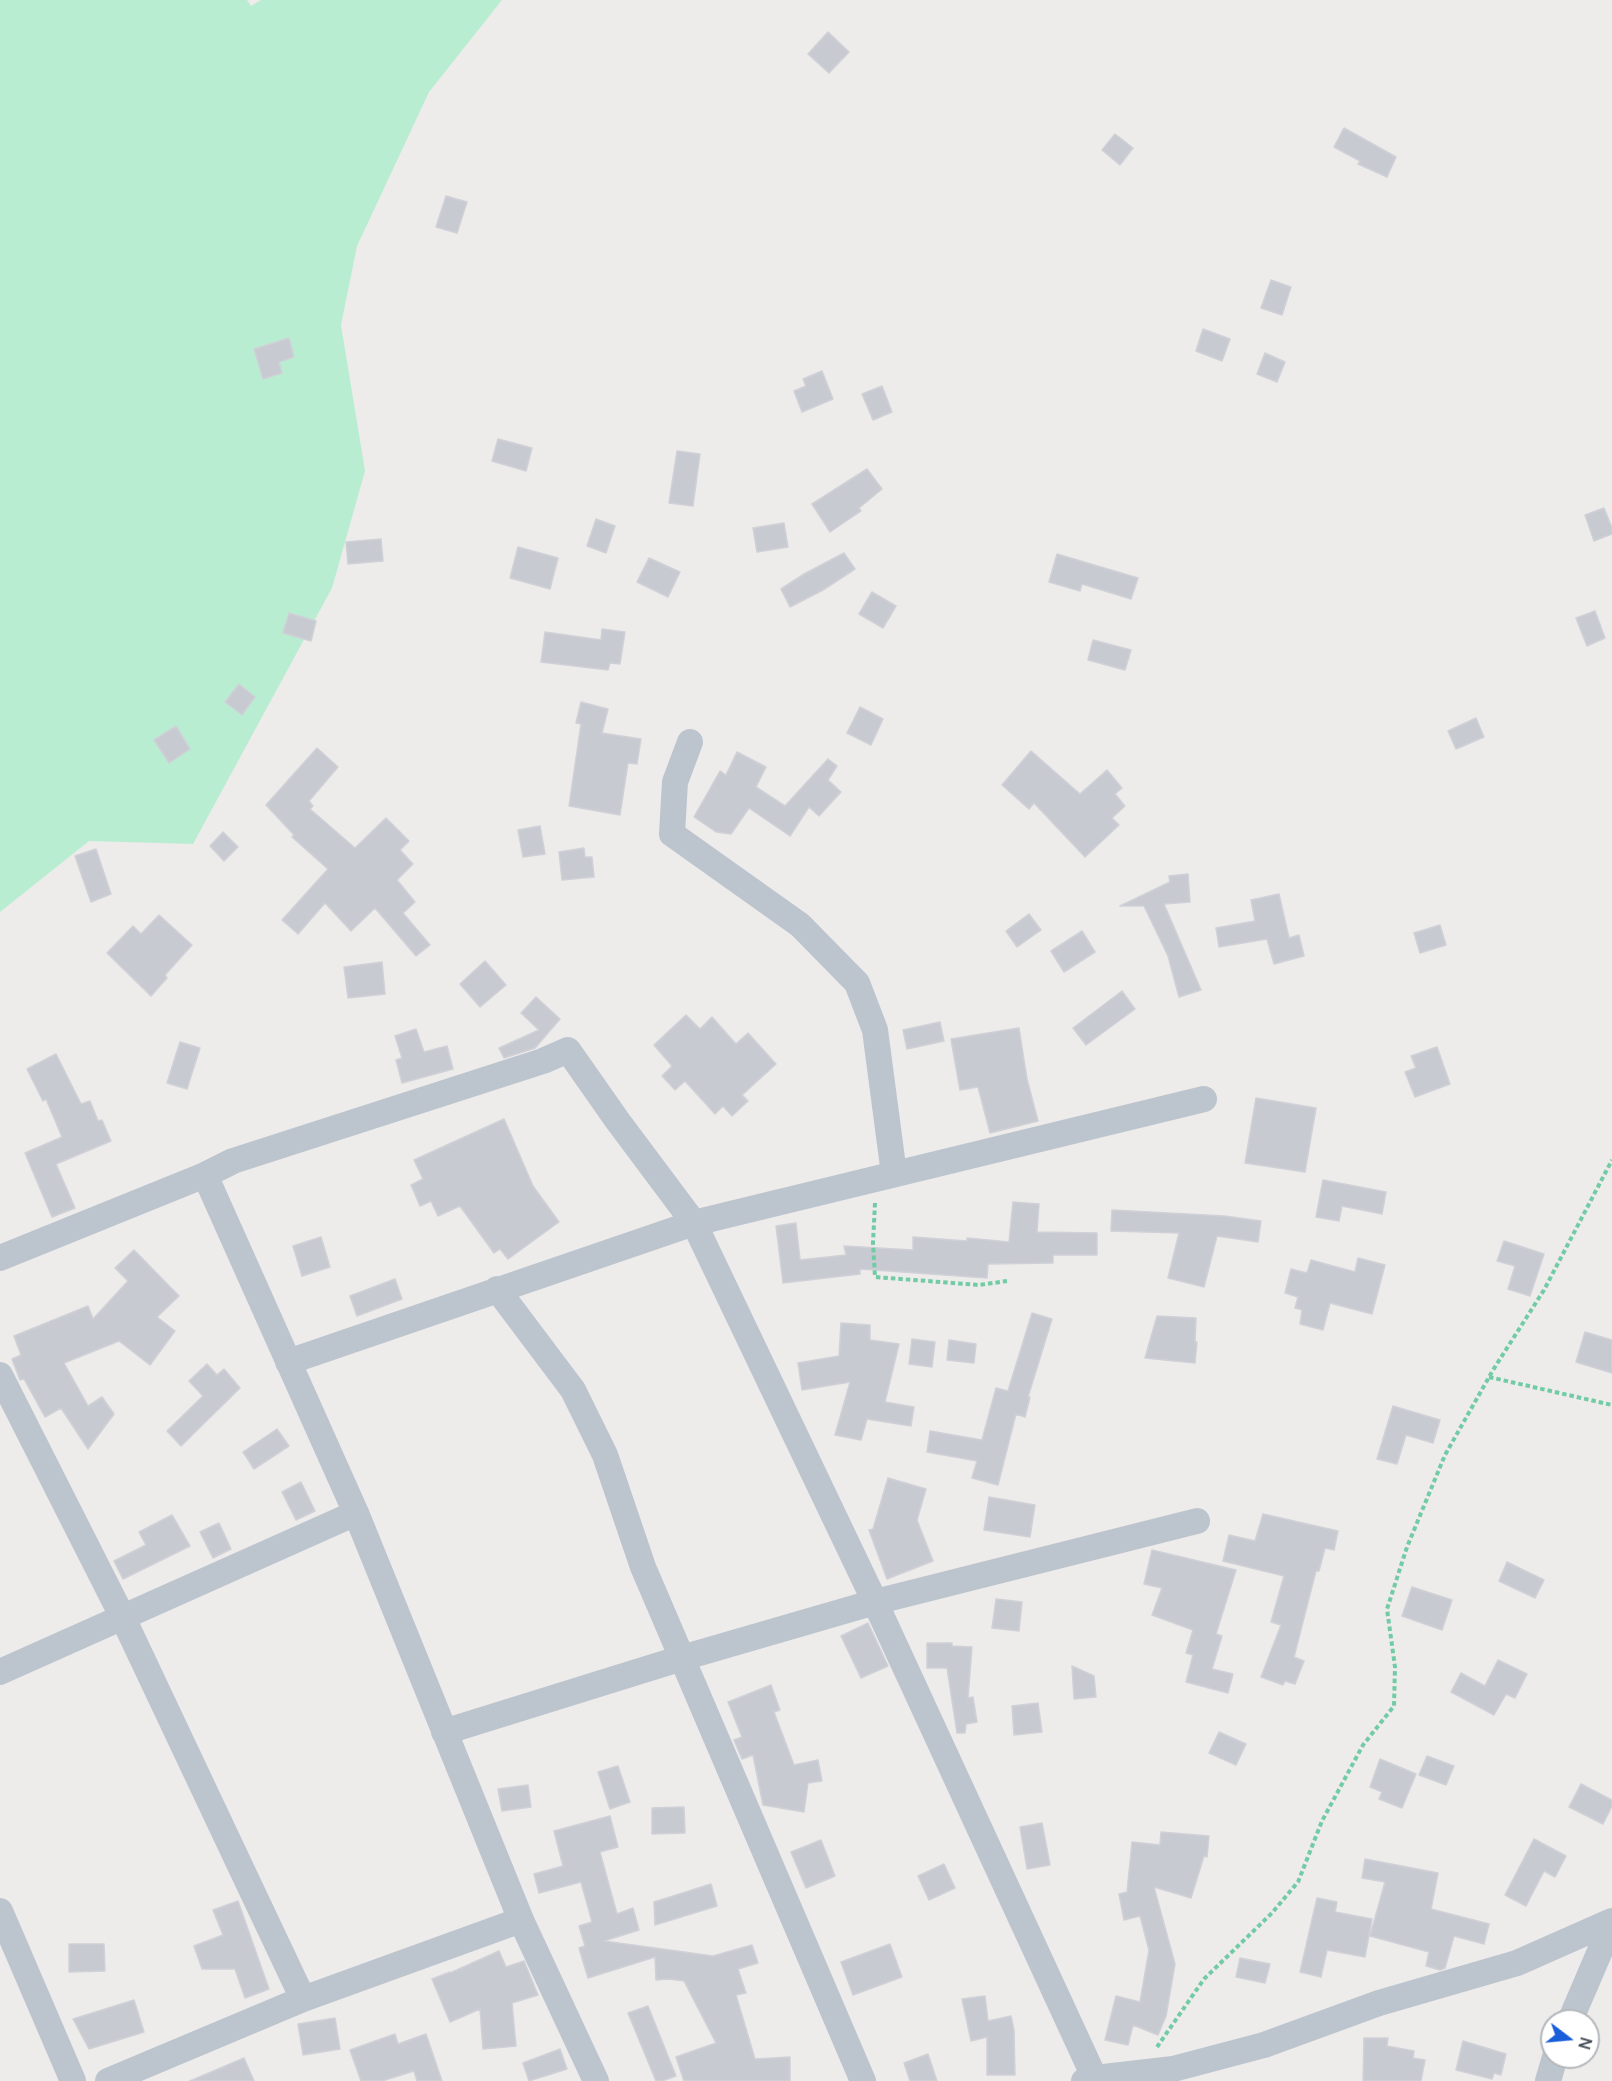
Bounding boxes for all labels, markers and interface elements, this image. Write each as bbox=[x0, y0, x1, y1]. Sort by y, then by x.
north arrow bbox=[1540, 2009, 1600, 2069]
text: N bbox=[1573, 2035, 1598, 2052]

